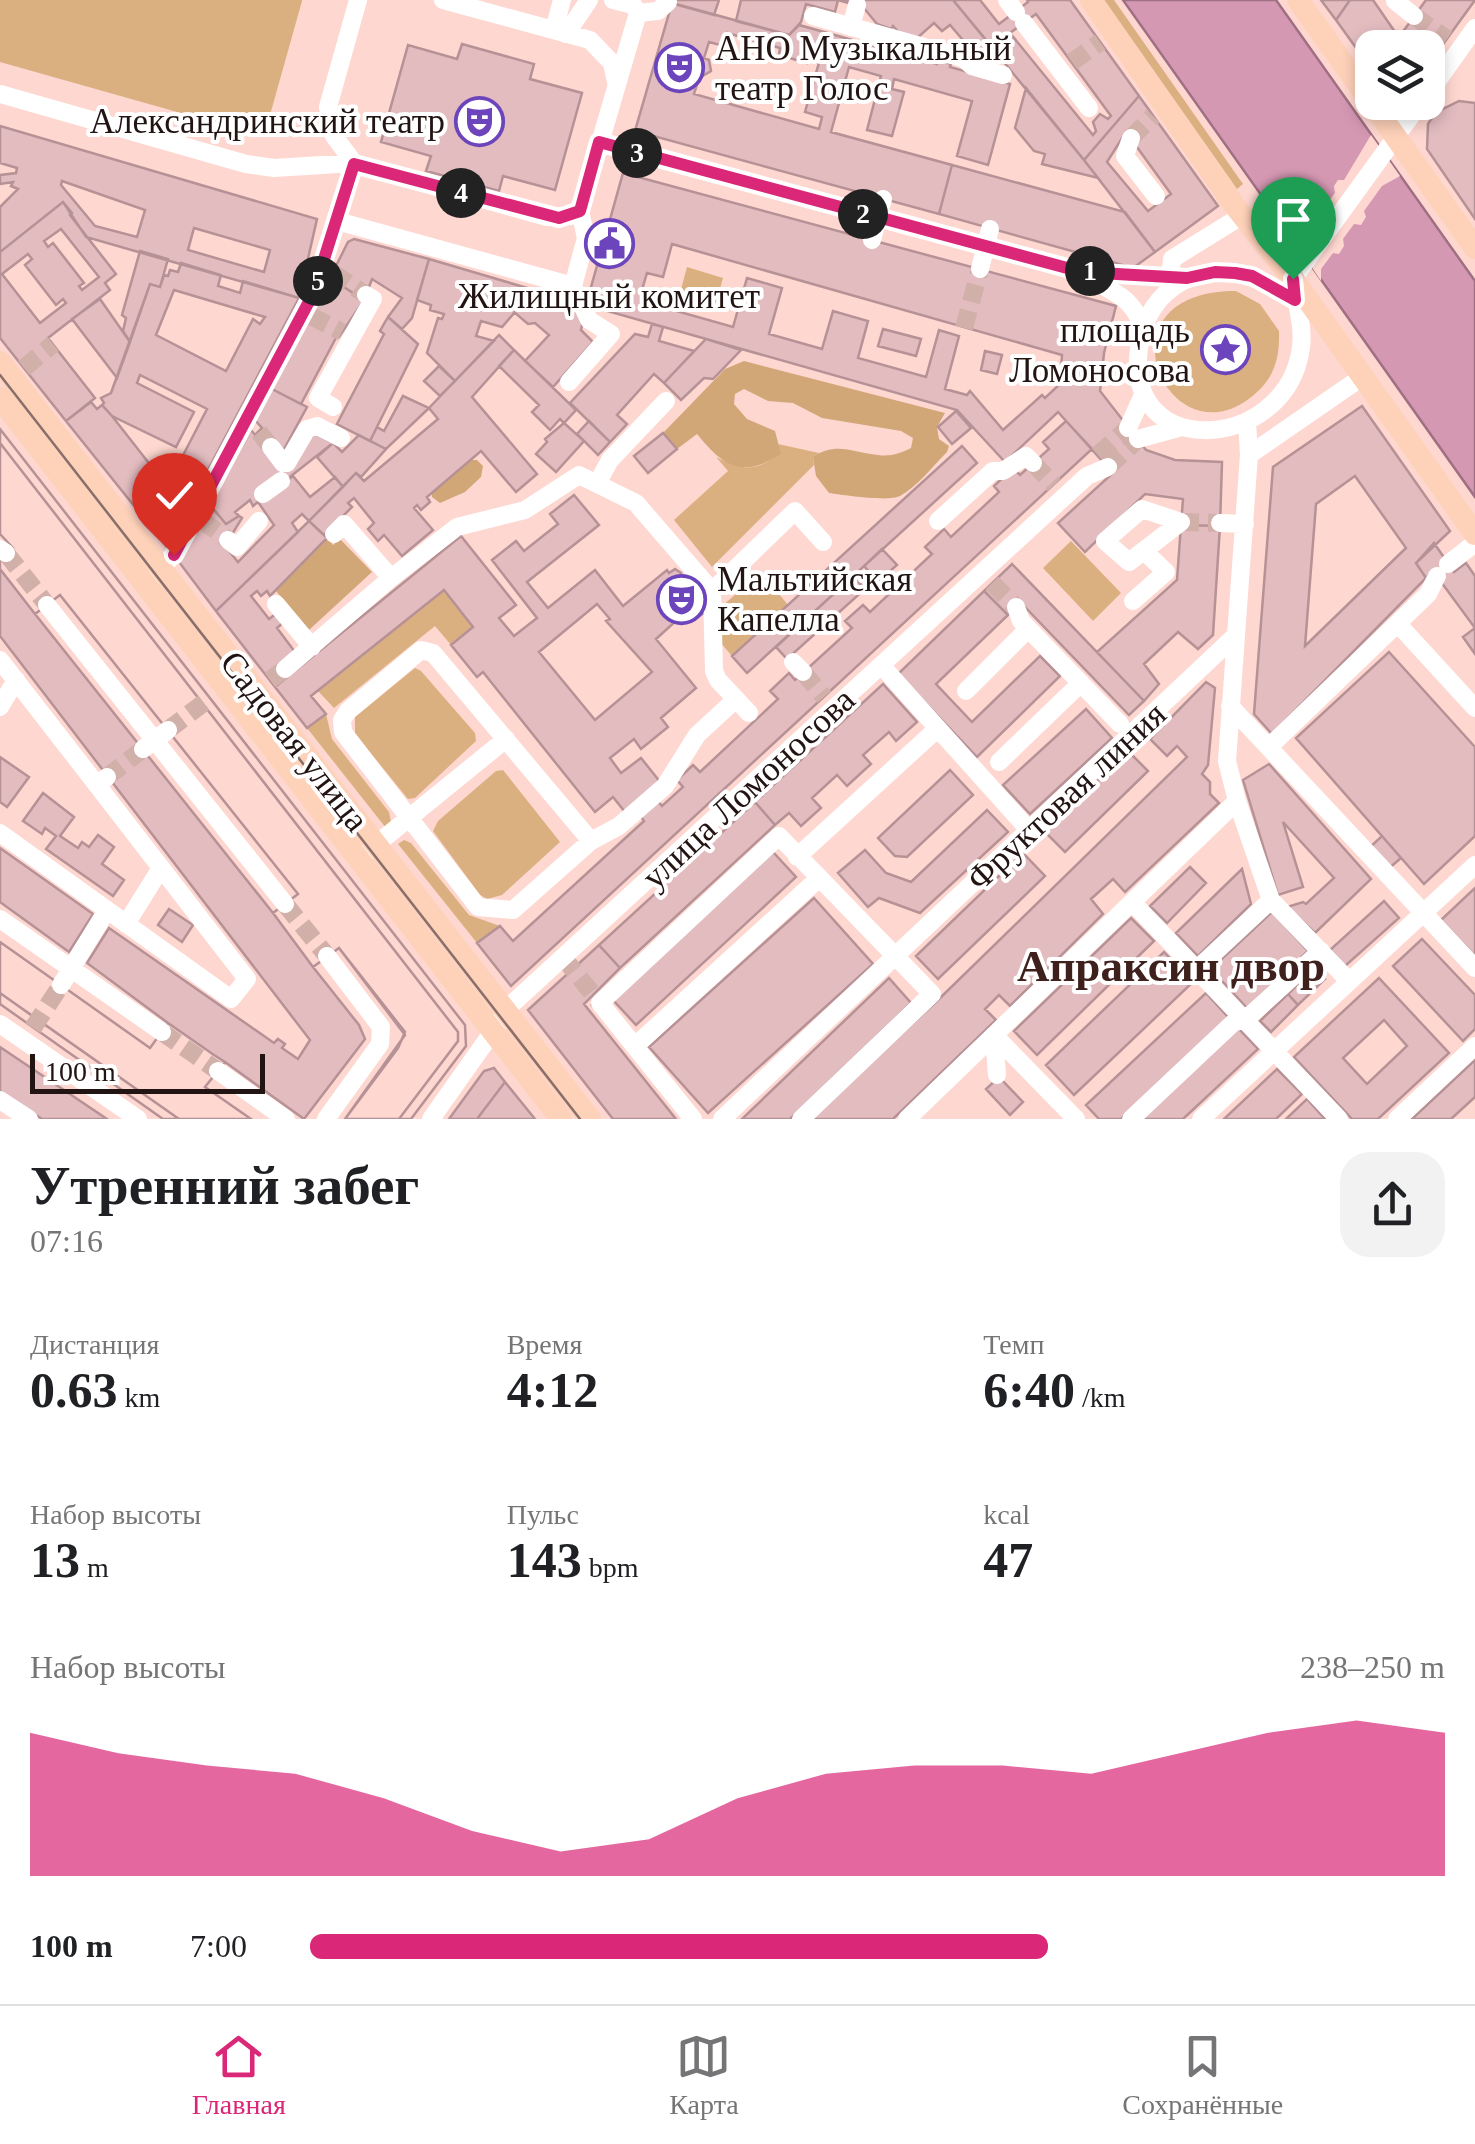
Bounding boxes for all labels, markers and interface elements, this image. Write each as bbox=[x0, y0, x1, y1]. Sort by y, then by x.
place label: АНО Музыкальный театр Голос bbox=[715, 29, 1011, 108]
map controls bbox=[1355, 30, 1445, 120]
button: layers bbox=[1355, 30, 1445, 120]
theatre icon: АНО Музыкальный театр Голос bbox=[654, 42, 706, 94]
theatre icon: Александринский театр bbox=[454, 95, 506, 147]
place label: Александринский театр bbox=[90, 102, 445, 141]
pin: 3 bbox=[612, 128, 662, 178]
text: 3 bbox=[630, 137, 644, 168]
pin: 4 bbox=[436, 168, 486, 218]
text: 4 bbox=[454, 177, 468, 208]
pin bbox=[1251, 177, 1336, 280]
pin: 2 bbox=[838, 189, 888, 239]
icon: arrive bbox=[1266, 192, 1321, 247]
text: 2 bbox=[856, 198, 870, 229]
public building icon: Жилищный комитет bbox=[583, 218, 635, 270]
pin: 1 bbox=[1065, 246, 1115, 296]
text: 1 bbox=[1083, 255, 1097, 286]
pin: 5 bbox=[293, 256, 343, 306]
text: 5 bbox=[311, 265, 325, 296]
place label: Жилищный комитет bbox=[458, 277, 760, 316]
place label: площадь Ломоносова bbox=[1009, 311, 1190, 390]
place icon: площадь Ломоносова bbox=[1199, 324, 1251, 376]
pin bbox=[132, 453, 217, 556]
icon: check bbox=[147, 468, 202, 523]
place label: Мальтийская Капелла bbox=[717, 560, 912, 639]
theatre icon: Мальтийская Капелла bbox=[656, 573, 708, 625]
street label: Садовая улица bbox=[212, 644, 377, 839]
street label: улица Ломоносова bbox=[634, 680, 863, 897]
street label: Фруктовая линия bbox=[959, 694, 1174, 898]
district label: Апраксин двор bbox=[1017, 941, 1325, 991]
scale bar bbox=[30, 1049, 265, 1094]
text: 100 m bbox=[45, 1056, 116, 1087]
button: share bbox=[1340, 1152, 1445, 1257]
text: Утренний забег bbox=[30, 1155, 419, 1216]
text: 07:16 bbox=[30, 1223, 103, 1259]
text: Дистанция bbox=[30, 1329, 159, 1360]
text: Время bbox=[507, 1329, 582, 1360]
text: Темп bbox=[983, 1329, 1045, 1360]
text: 0.63 bbox=[30, 1362, 118, 1418]
text: 4:12 bbox=[507, 1362, 598, 1418]
text: 6:40 bbox=[983, 1362, 1075, 1418]
text: km bbox=[118, 1382, 160, 1413]
text: /km bbox=[1075, 1382, 1126, 1413]
text: Набор высоты bbox=[30, 1499, 201, 1530]
text: Пульс bbox=[507, 1499, 579, 1530]
text: kcal bbox=[983, 1499, 1030, 1530]
text: 13 bbox=[30, 1532, 80, 1588]
text: 143 bbox=[507, 1532, 582, 1588]
text: 47 bbox=[983, 1532, 1033, 1588]
text: m bbox=[80, 1552, 109, 1583]
text: bpm bbox=[582, 1552, 638, 1583]
text: Набор высоты bbox=[30, 1649, 225, 1685]
text: 238–250 m bbox=[1300, 1649, 1445, 1685]
text: 100 m bbox=[30, 1928, 113, 1964]
text: 7:00 bbox=[190, 1928, 247, 1964]
tab: Главная bbox=[192, 2029, 286, 2121]
tab: Карта bbox=[669, 2029, 739, 2121]
tab: Сохранённые bbox=[1122, 2029, 1283, 2121]

